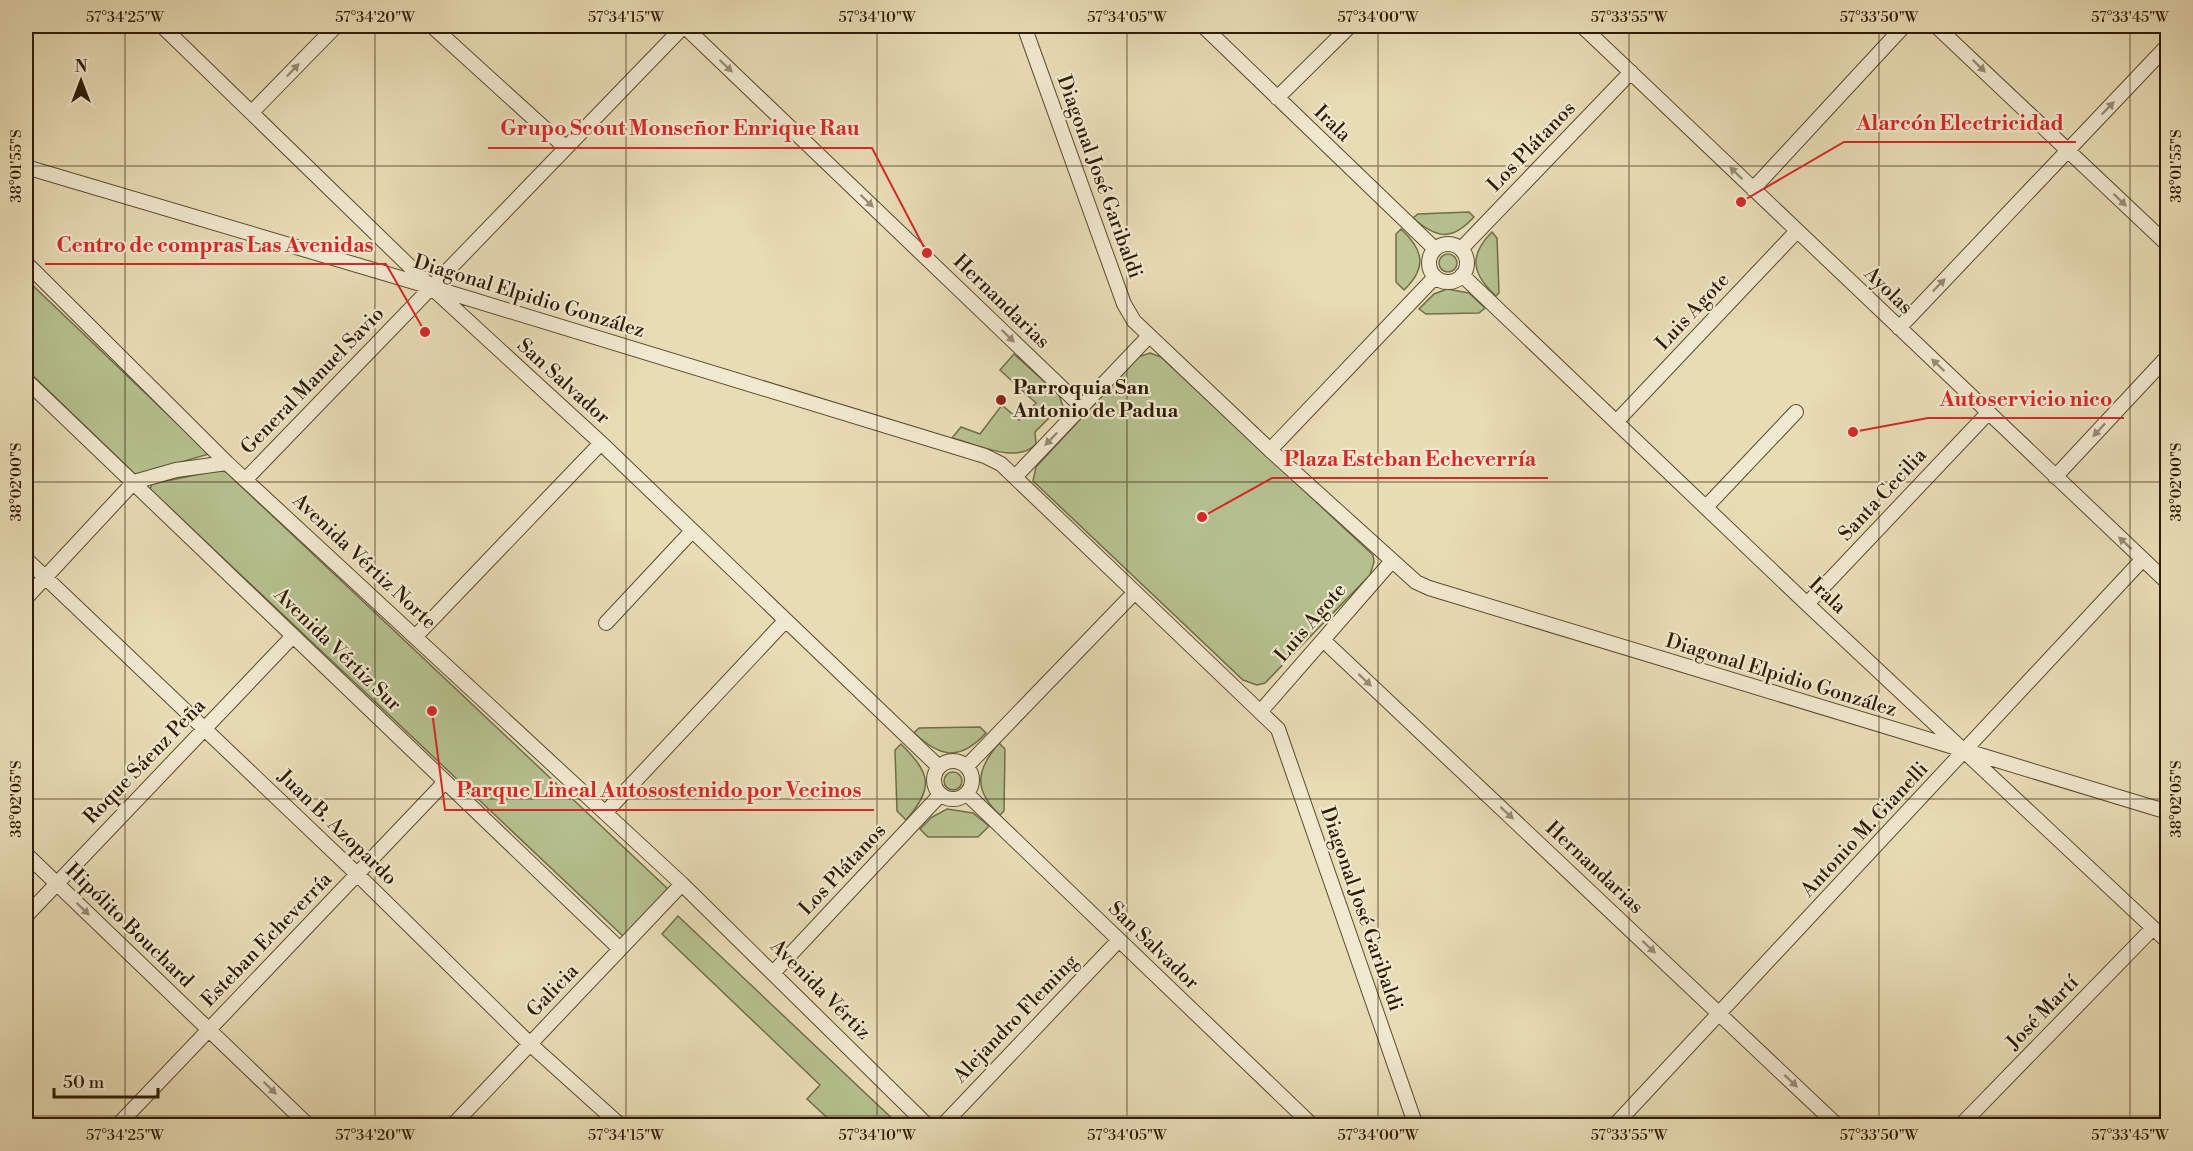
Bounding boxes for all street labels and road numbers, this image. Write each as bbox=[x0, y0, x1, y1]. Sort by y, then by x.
street label: Diagonal José Garibaldi bbox=[1051, 72, 1148, 282]
street label: Los Plátanos bbox=[1483, 96, 1581, 198]
street label: Irala bbox=[1308, 100, 1357, 148]
street label: Diagonal Elpidio González bbox=[410, 250, 648, 344]
street label: Hernandarias bbox=[947, 250, 1055, 354]
street label: Ayolas bbox=[1858, 261, 1918, 320]
street label: Luis Agote bbox=[1651, 268, 1735, 356]
street label: General Manuel Savio bbox=[236, 302, 390, 460]
street label: San Salvador bbox=[511, 334, 615, 431]
street label: Santa Cecilia bbox=[1834, 443, 1933, 547]
street label: Avenida Vértiz Norte bbox=[286, 488, 441, 635]
street label: Irala bbox=[1803, 572, 1852, 620]
street label: Luis Agote bbox=[1270, 578, 1352, 668]
street label: Avenida Vértiz Sur bbox=[267, 582, 406, 717]
street label: Diagonal Elpidio González bbox=[1662, 629, 1900, 723]
street label: Roque Sáenz Peña bbox=[79, 693, 212, 830]
street label: Antonio M. Gianelli bbox=[1795, 757, 1934, 904]
street label: Juan B. Azopardo bbox=[271, 764, 402, 891]
street label: Diagonal José Garibaldi bbox=[1314, 803, 1408, 1015]
street label: Hernandarias bbox=[1540, 816, 1648, 920]
street label: Los Plátanos bbox=[794, 819, 892, 921]
street label: Hipólito Bouchard bbox=[60, 859, 199, 994]
street label: Esteban Echeverría bbox=[196, 867, 338, 1013]
street label: San Salvador bbox=[1102, 897, 1204, 996]
street label: Avenida Vértiz bbox=[764, 934, 875, 1045]
street label: Alejandro Fleming bbox=[948, 949, 1084, 1089]
street label: Galicia bbox=[522, 959, 585, 1023]
street label: José Martí bbox=[2001, 970, 2085, 1056]

